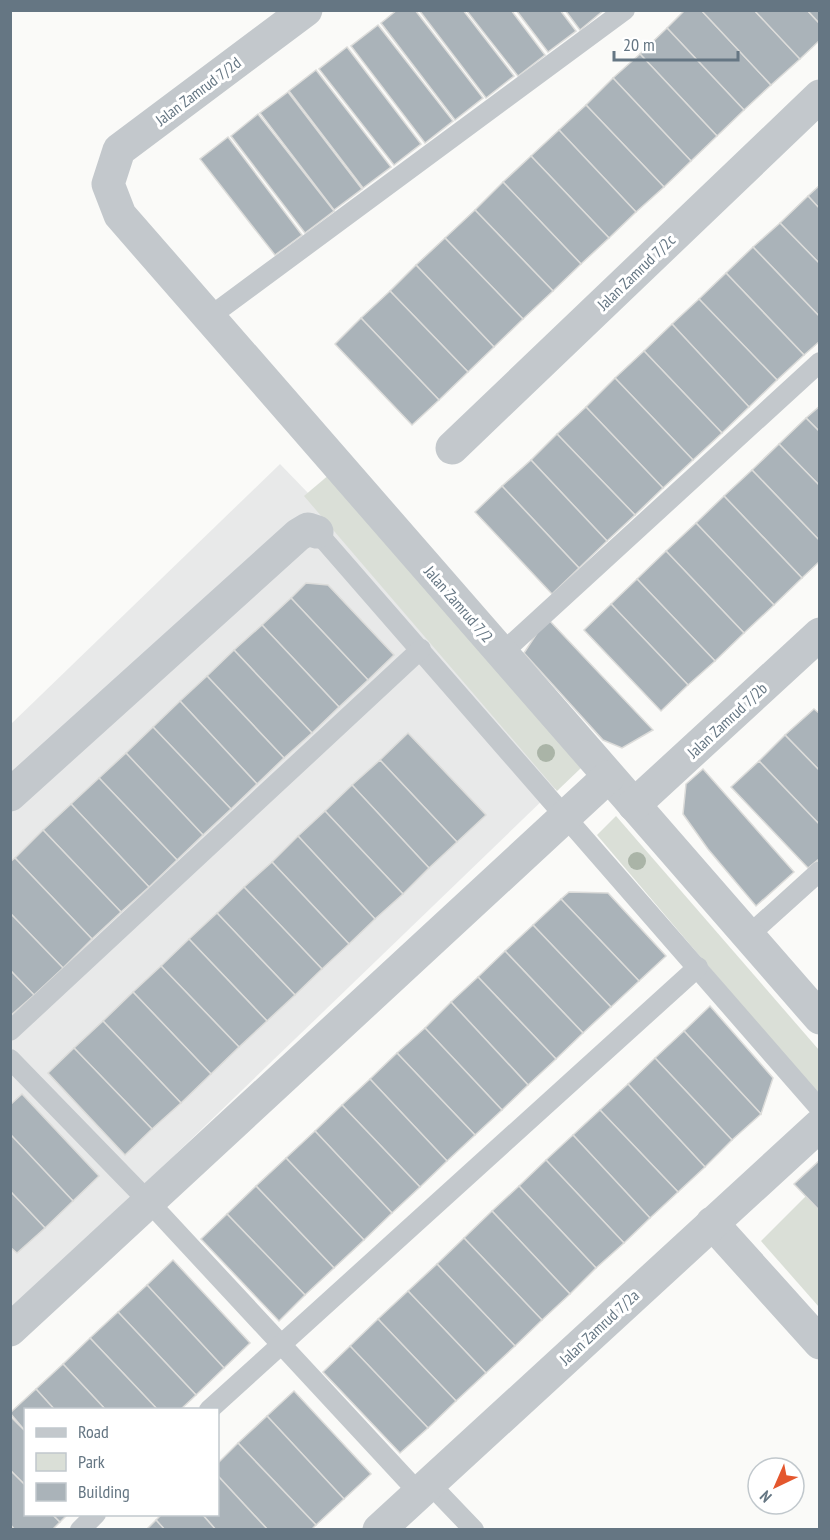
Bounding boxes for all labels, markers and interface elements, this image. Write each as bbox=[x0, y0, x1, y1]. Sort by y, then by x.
scale bar bbox=[614, 24, 738, 62]
text: 20 m bbox=[623, 33, 655, 56]
street label: Jalan Zamrud 7/2d bbox=[151, 52, 245, 130]
street label: Jalan Zamrud 7/2c bbox=[592, 230, 679, 315]
street label: Jalan Zamrud 7/2 bbox=[420, 561, 498, 646]
street label: Jalan Zamrud 7/2b bbox=[682, 678, 771, 763]
street label: Jalan Zamrud 7/2a bbox=[554, 1285, 643, 1370]
legend bbox=[24, 1408, 219, 1516]
text: Road bbox=[78, 1420, 109, 1443]
text: Park bbox=[78, 1450, 105, 1473]
north arrow bbox=[746, 1456, 806, 1516]
text: Building bbox=[78, 1480, 130, 1503]
text: N bbox=[756, 1487, 776, 1507]

